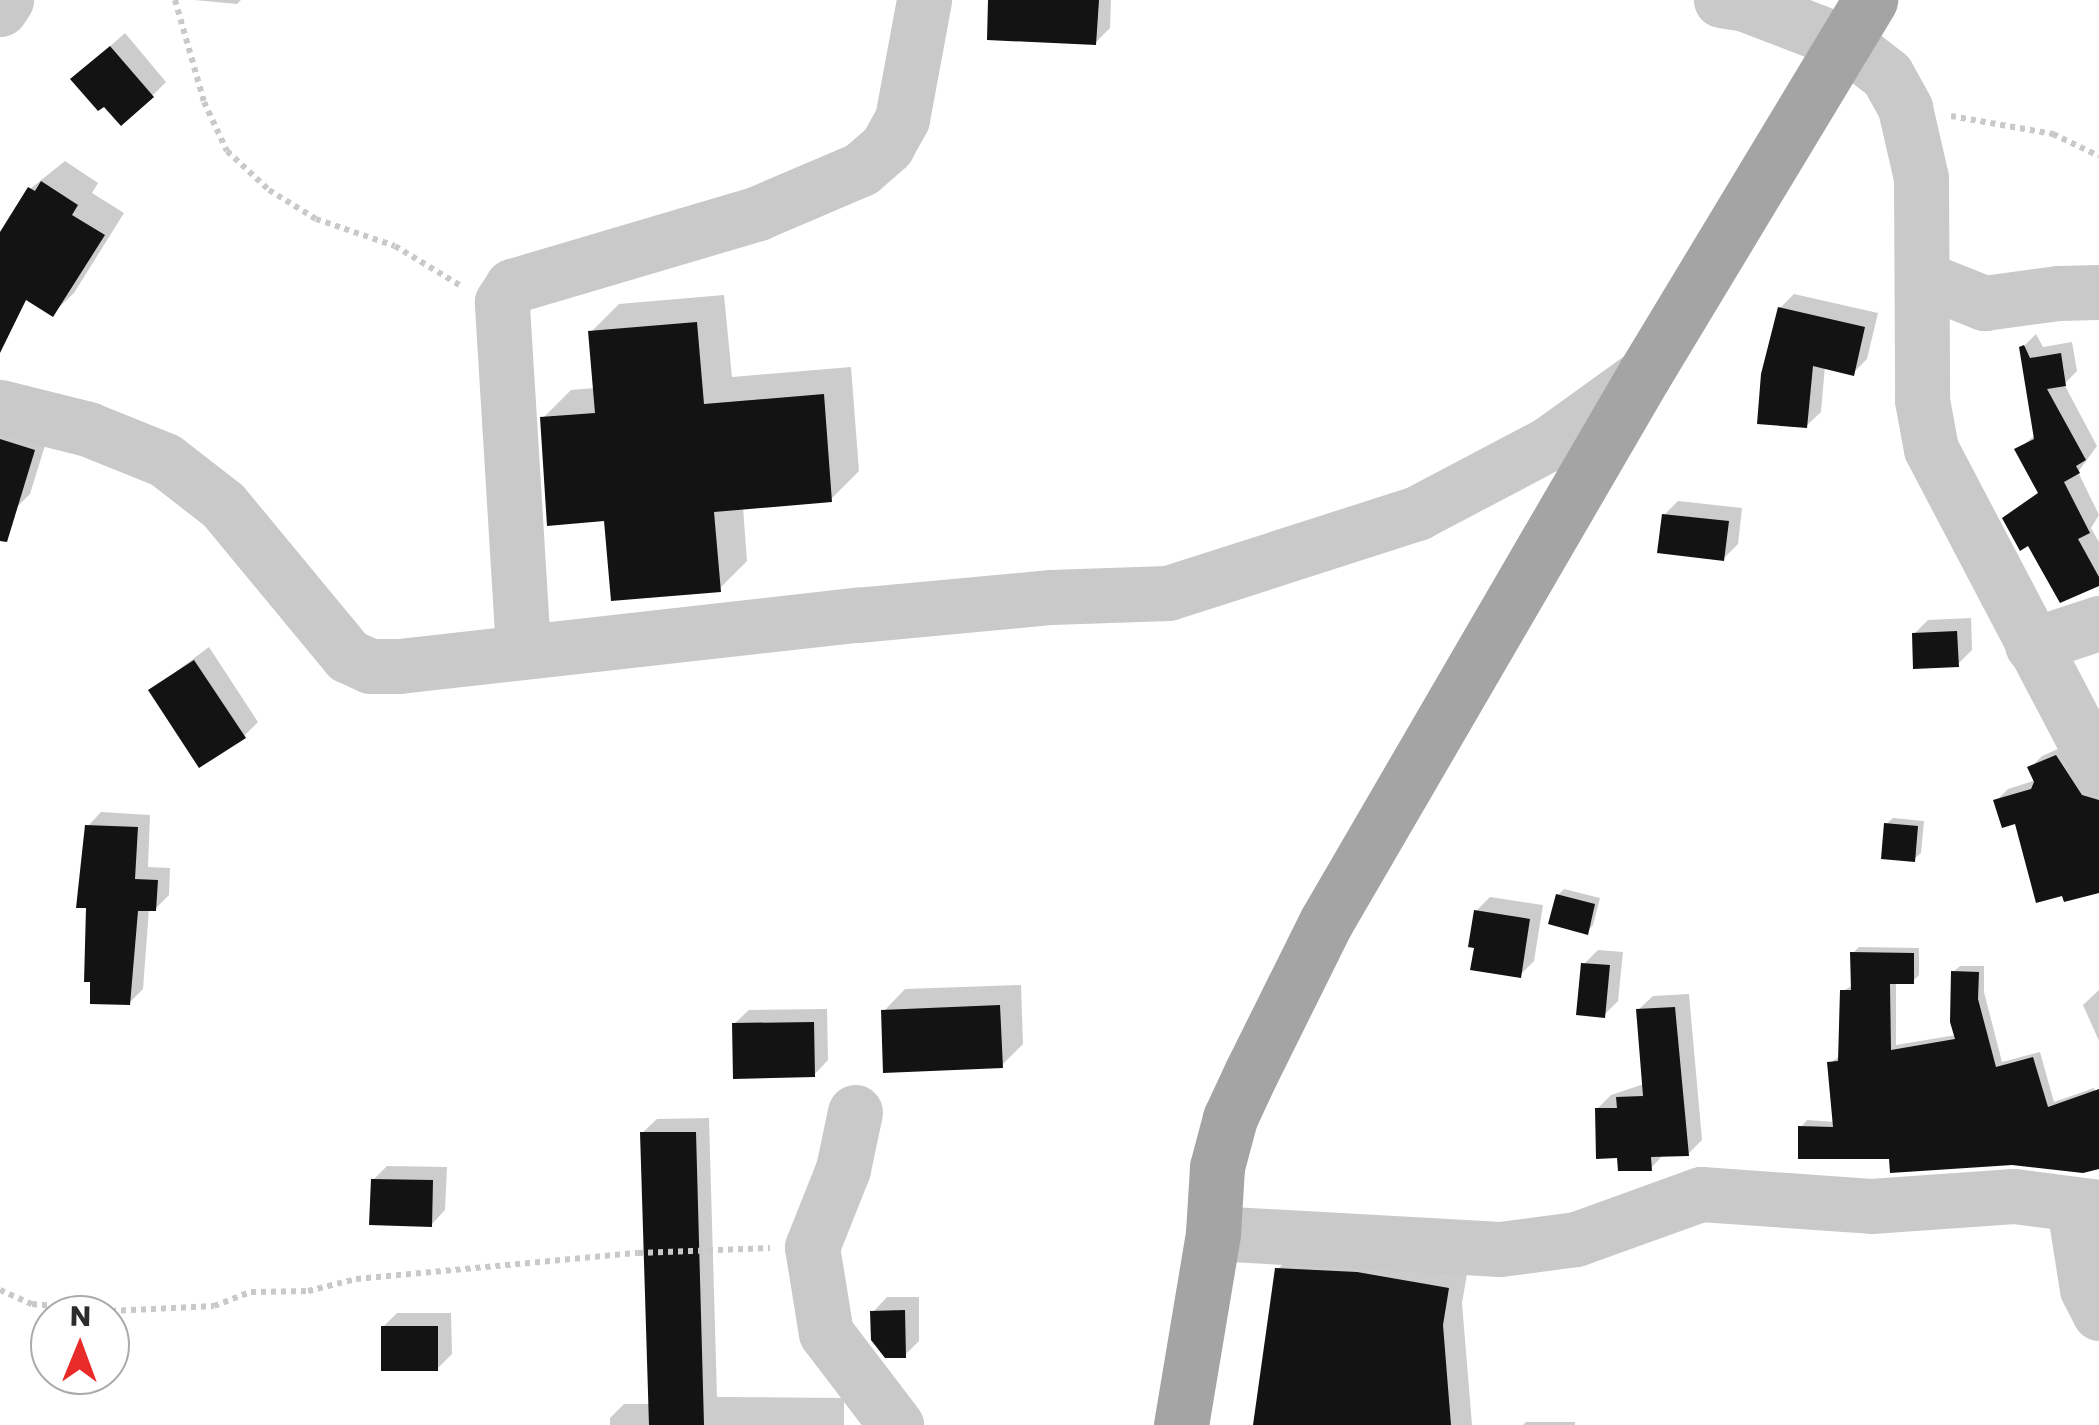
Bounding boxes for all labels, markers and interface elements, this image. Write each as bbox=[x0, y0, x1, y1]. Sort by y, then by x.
north arrow bbox=[30, 1295, 130, 1395]
text: N bbox=[70, 1297, 91, 1336]

